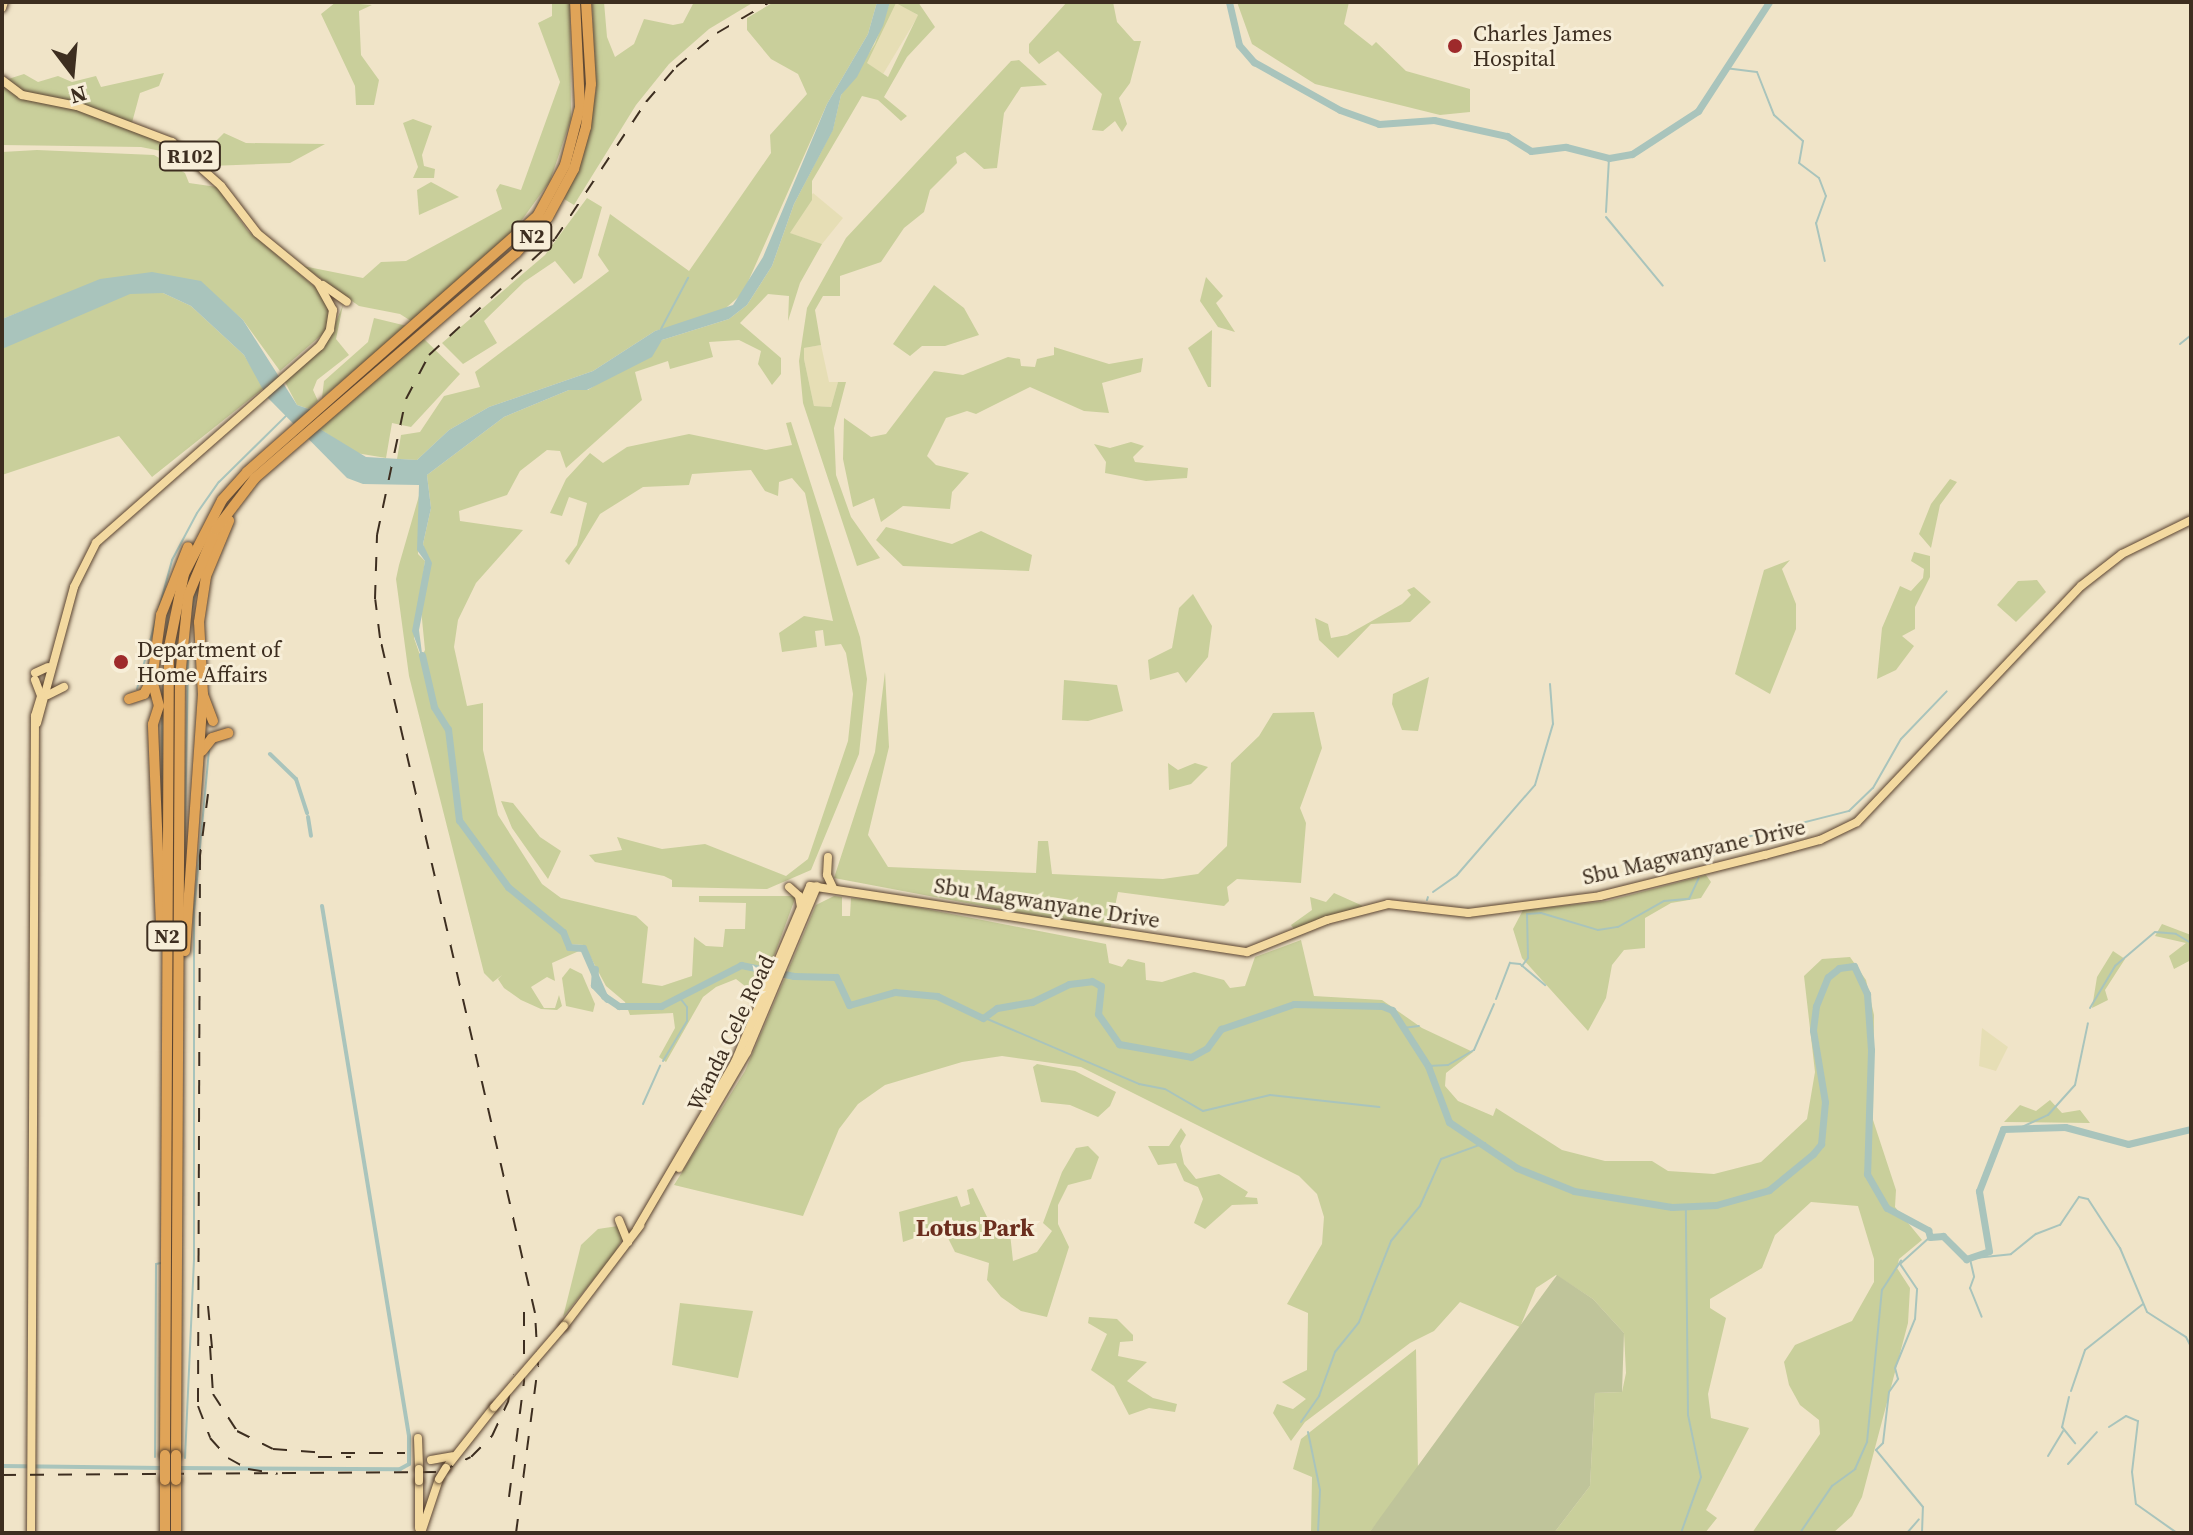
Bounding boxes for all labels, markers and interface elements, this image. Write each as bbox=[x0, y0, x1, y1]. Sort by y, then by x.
place label: Charles James Hospital bbox=[1473, 20, 1612, 72]
north arrow bbox=[32, 32, 112, 112]
marker: Charles James Hospital bbox=[1444, 35, 1466, 57]
text: N bbox=[67, 78, 90, 112]
road number: R102 bbox=[158, 140, 222, 172]
road number: N2 bbox=[510, 220, 554, 252]
place label: Department of Home Affairs bbox=[137, 636, 281, 688]
marker: Department of Home Affairs bbox=[112, 653, 130, 671]
street label: Sbu Magwanyane Drive bbox=[1580, 813, 1808, 891]
street label: Sbu Magwanyane Drive bbox=[932, 872, 1162, 934]
road number: N2 bbox=[145, 920, 189, 952]
street label: Wanda Cele Road bbox=[682, 951, 780, 1115]
district label: Lotus Park bbox=[916, 1214, 1034, 1242]

